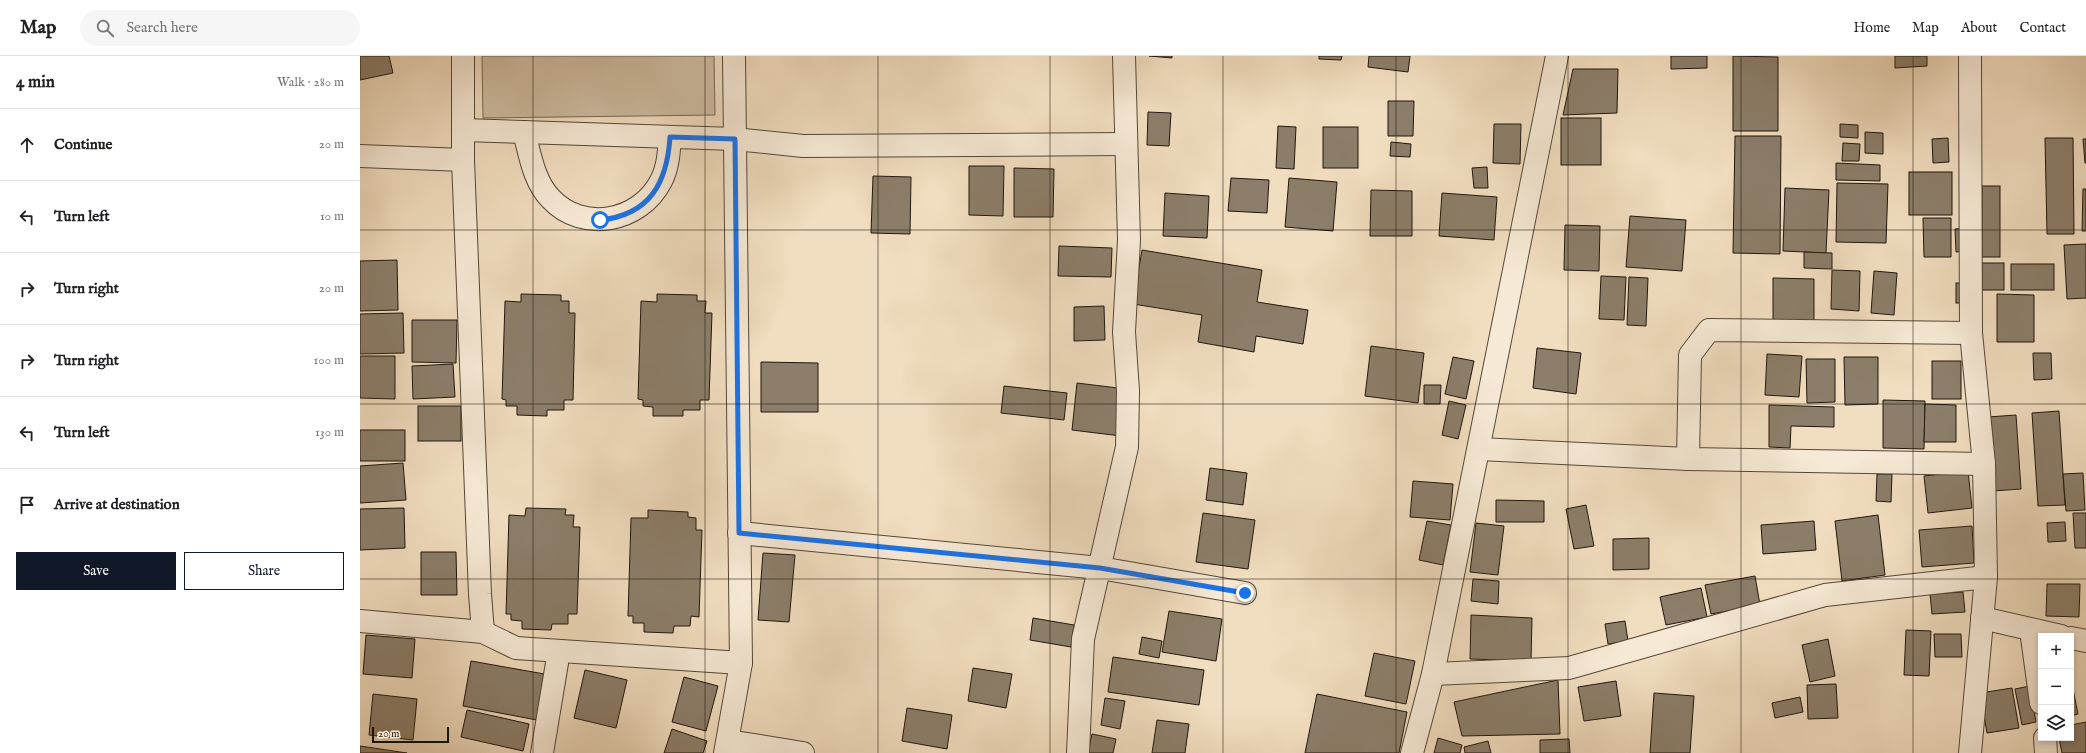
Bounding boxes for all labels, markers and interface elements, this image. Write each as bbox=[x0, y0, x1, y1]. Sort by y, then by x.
search box bbox=[80, 10, 360, 46]
text: Map bbox=[20, 16, 56, 40]
icon: search bbox=[94, 17, 116, 39]
text: Search here bbox=[126, 18, 198, 37]
text: Home bbox=[1854, 19, 1890, 37]
text: Map bbox=[1912, 19, 1939, 37]
text: About bbox=[1961, 19, 1997, 37]
text: Contact bbox=[2019, 19, 2066, 37]
text: 4 min bbox=[16, 72, 55, 93]
text: Walk · 280 m bbox=[277, 74, 344, 91]
icon: ahead bbox=[16, 134, 38, 156]
text: Continue bbox=[54, 135, 112, 154]
text: 20 m bbox=[319, 136, 344, 153]
icon: left bbox=[16, 206, 38, 228]
text: Turn left bbox=[54, 207, 110, 226]
text: 10 m bbox=[320, 208, 344, 225]
route start bbox=[591, 211, 609, 229]
icon: right bbox=[16, 278, 38, 300]
text: Turn right bbox=[54, 279, 119, 298]
text: 20 m bbox=[319, 280, 344, 297]
icon: right bbox=[16, 350, 38, 372]
text: Turn right bbox=[54, 351, 119, 370]
text: 100 m bbox=[314, 352, 344, 369]
icon: left bbox=[16, 422, 38, 444]
text: Turn left bbox=[54, 423, 110, 442]
text: 130 m bbox=[315, 424, 344, 441]
icon: arrive bbox=[16, 494, 38, 516]
text: Arrive at destination bbox=[54, 495, 180, 514]
button: Save bbox=[16, 552, 176, 590]
button: Share bbox=[184, 552, 344, 590]
route end bbox=[1236, 584, 1254, 602]
map controls bbox=[2038, 633, 2074, 741]
button: + bbox=[2038, 633, 2074, 669]
button: − bbox=[2038, 669, 2074, 705]
button: layers bbox=[2038, 705, 2074, 741]
scale bar bbox=[372, 725, 449, 744]
text: 20 m bbox=[378, 727, 399, 741]

